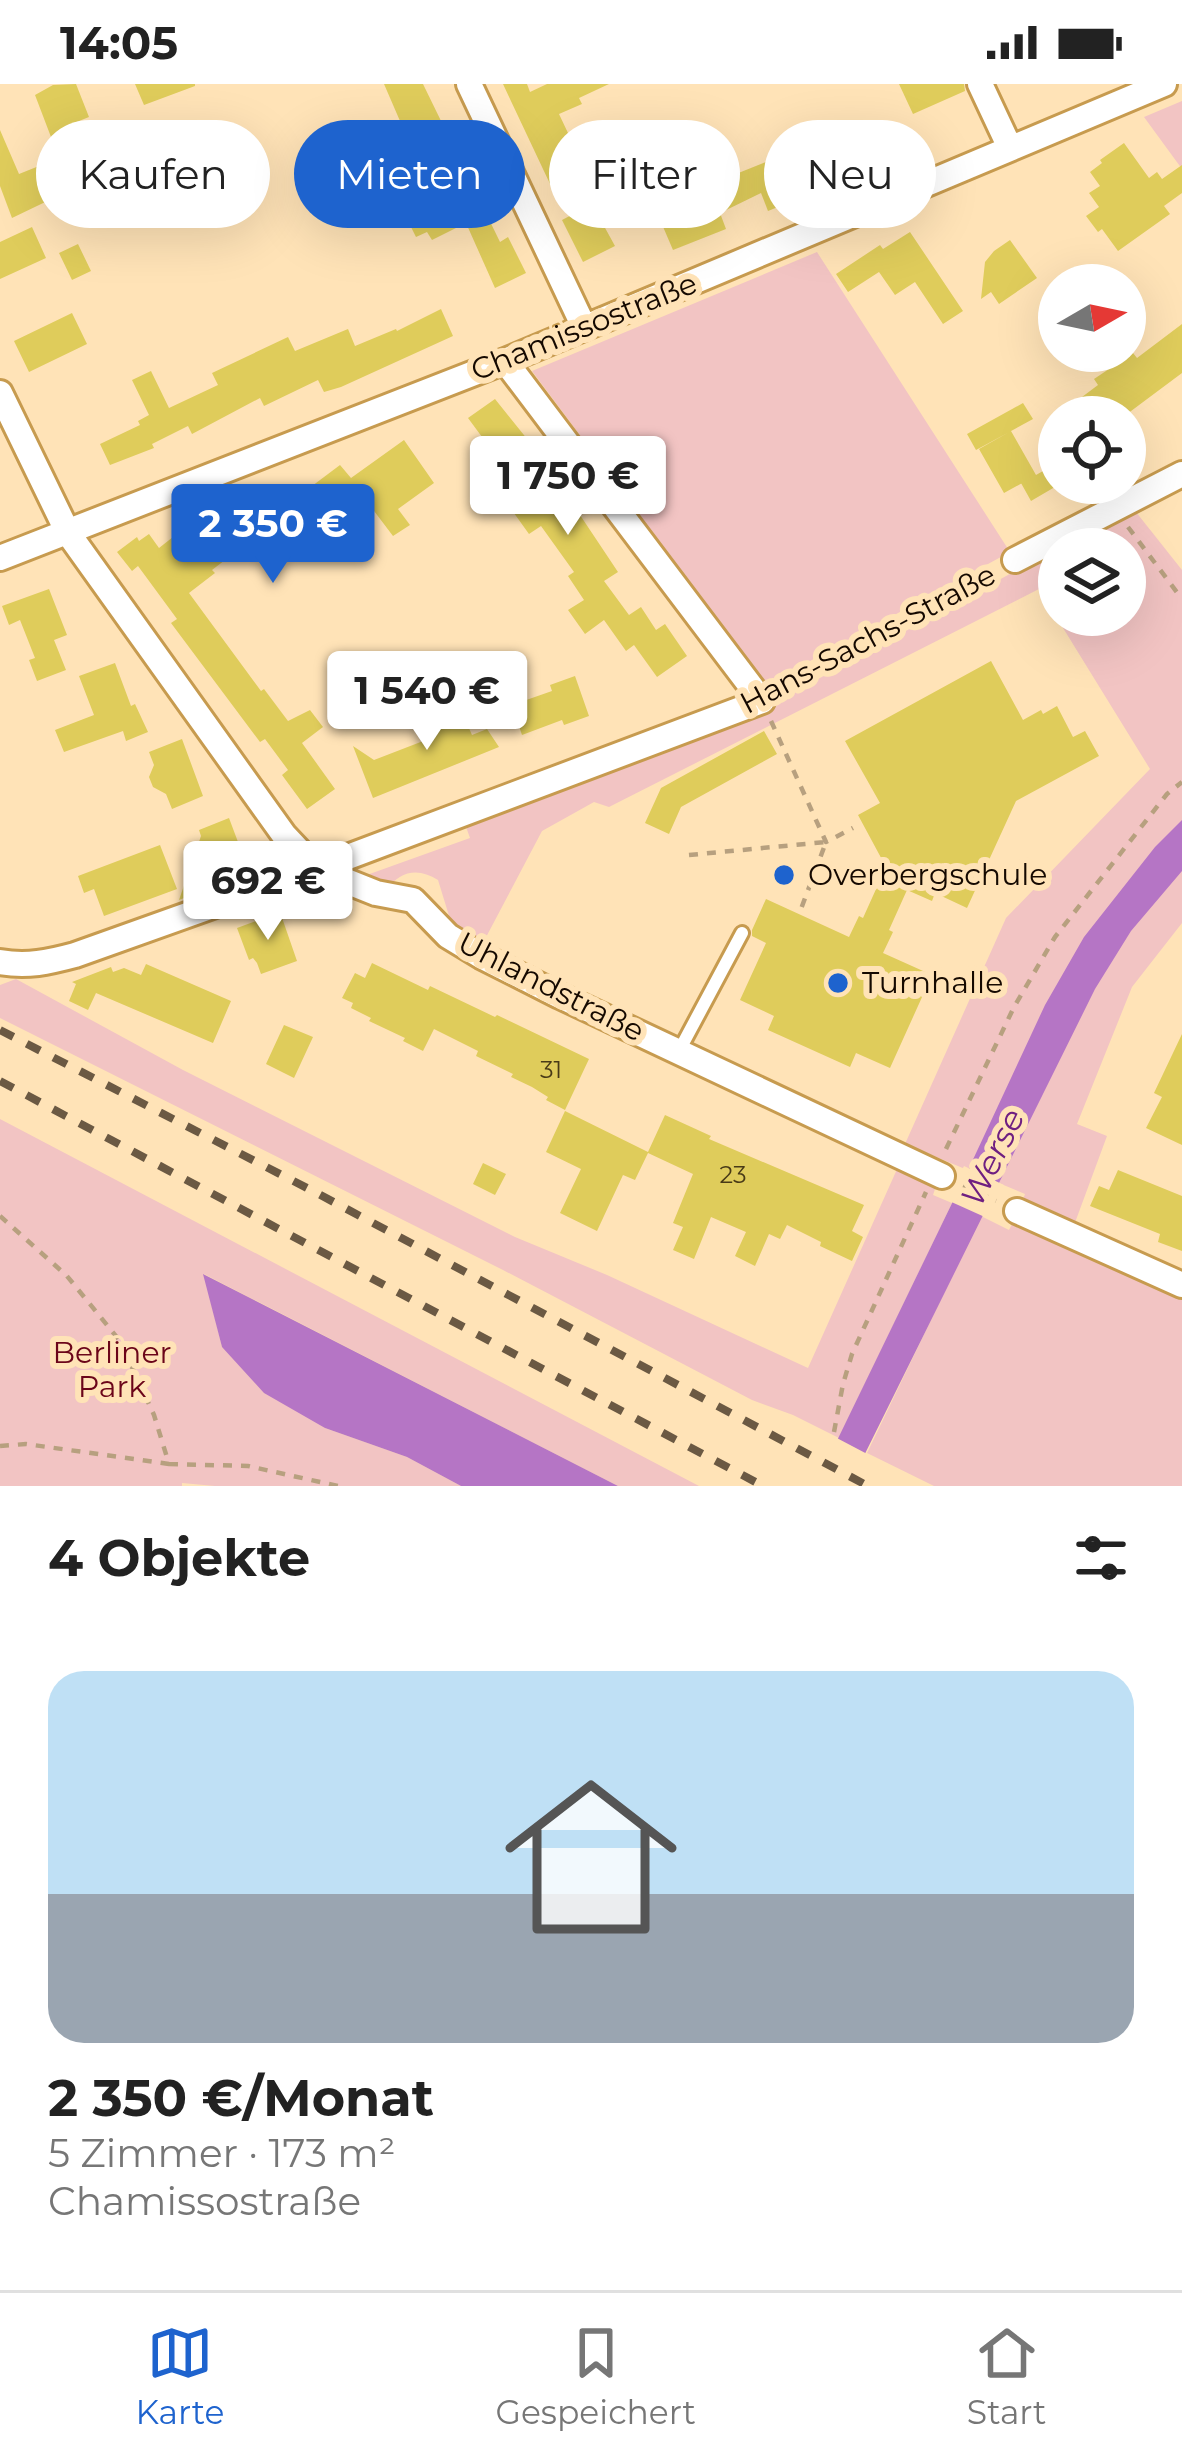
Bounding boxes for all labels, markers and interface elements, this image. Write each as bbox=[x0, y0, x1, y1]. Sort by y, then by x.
text: 14:05 bbox=[60, 15, 178, 70]
chip: Kaufen bbox=[36, 120, 270, 228]
chip: Mieten bbox=[294, 120, 525, 228]
chip: Filter bbox=[549, 120, 740, 228]
chip: Neu bbox=[764, 120, 936, 228]
street label: Chamissostraße bbox=[465, 264, 702, 389]
north arrow bbox=[1038, 264, 1146, 372]
map controls bbox=[1038, 264, 1146, 636]
button: locate bbox=[1038, 396, 1146, 504]
pin: 1 750 € bbox=[457, 436, 679, 538]
text: 1 750 € bbox=[497, 451, 639, 499]
pin: 2 350 € bbox=[162, 484, 384, 586]
text: 2 350 € bbox=[198, 499, 348, 547]
button: layers bbox=[1038, 528, 1146, 636]
street label: Hans-Sachs-Straße bbox=[734, 556, 1002, 722]
pin: 1 540 € bbox=[316, 651, 538, 753]
text: 1 540 € bbox=[354, 666, 500, 714]
pin: 692 € bbox=[184, 841, 352, 943]
text: 692 € bbox=[210, 856, 326, 904]
place label: Overbergschule bbox=[808, 856, 1047, 893]
marker: Overbergschule bbox=[771, 862, 797, 888]
street label: Uhlandstraße bbox=[452, 924, 650, 1049]
place label: Turnhalle bbox=[862, 964, 1003, 1001]
marker: Turnhalle bbox=[825, 970, 851, 996]
house number: 31 bbox=[540, 1055, 562, 1084]
water label: Werse bbox=[951, 1102, 1033, 1212]
house number: 23 bbox=[719, 1160, 747, 1189]
park label: Berliner Park bbox=[52, 1334, 172, 1405]
icon: filters bbox=[1068, 1525, 1134, 1591]
text: 4 Objekte bbox=[48, 1527, 310, 1589]
icon: home bbox=[483, 1749, 699, 1965]
text: 2 350 €/Monat bbox=[48, 2067, 434, 2129]
text: 5 Zimmer · 173 m² bbox=[48, 2129, 395, 2177]
text: Chamissostraße bbox=[48, 2177, 361, 2225]
tab: Karte bbox=[136, 2320, 224, 2432]
tab: Gespeichert bbox=[495, 2320, 696, 2432]
tab: Start bbox=[967, 2320, 1046, 2432]

